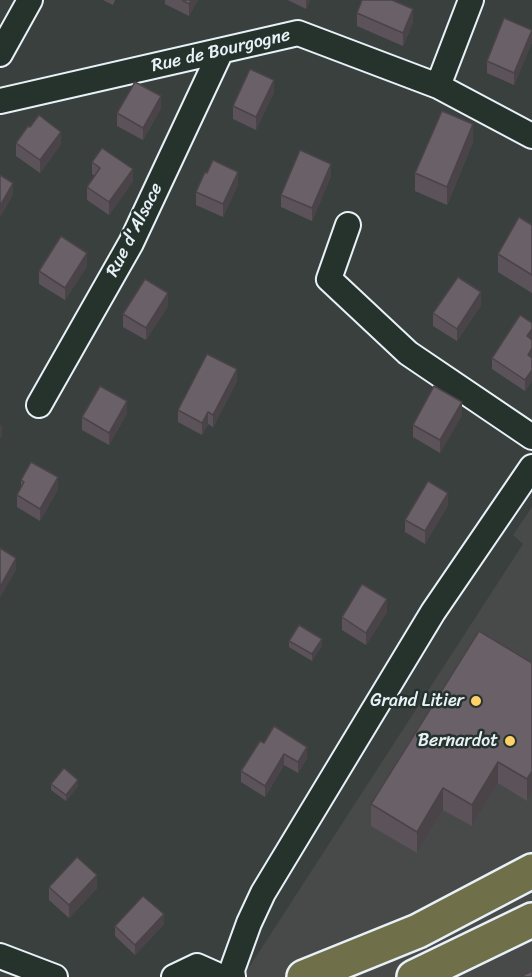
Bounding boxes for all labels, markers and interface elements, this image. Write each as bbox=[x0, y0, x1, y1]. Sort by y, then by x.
street label: Rue de Bourgogne bbox=[150, 25, 292, 77]
street label: Rue d'Alsace bbox=[102, 180, 168, 280]
place label: Grand Litier bbox=[370, 690, 464, 712]
marker: Grand Litier bbox=[469, 694, 483, 708]
place label: Bernardot bbox=[418, 730, 498, 752]
marker: Bernardot bbox=[503, 734, 517, 748]

